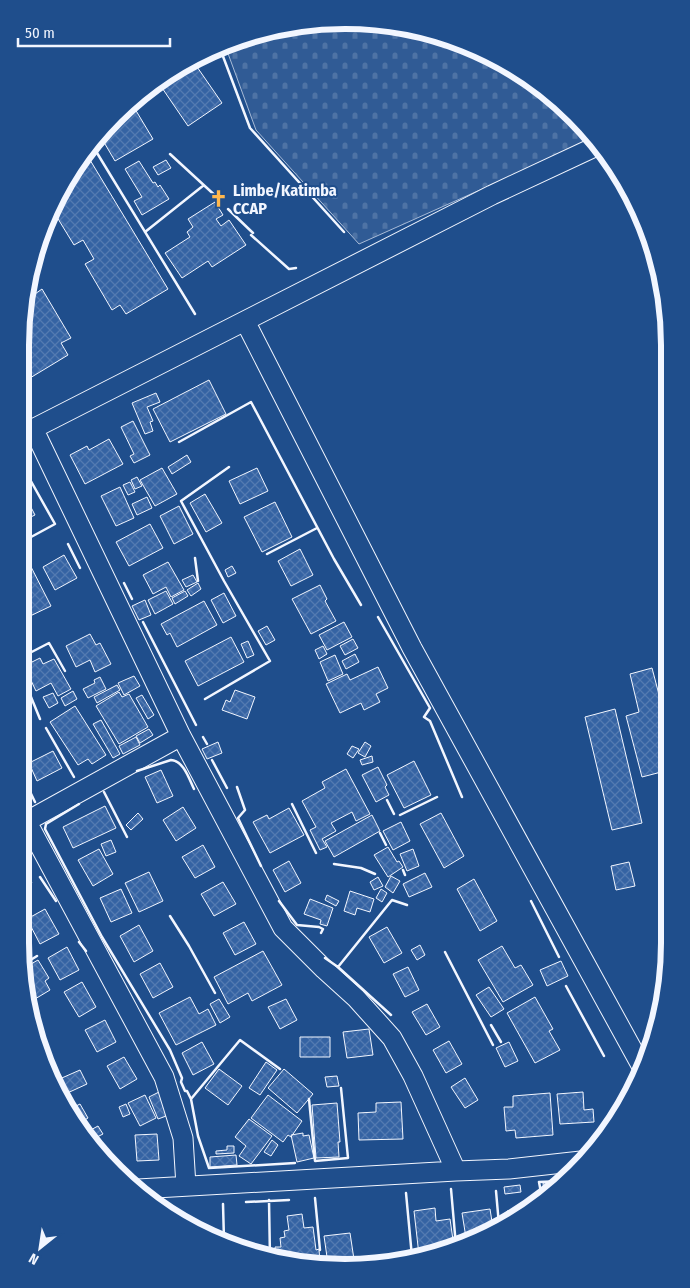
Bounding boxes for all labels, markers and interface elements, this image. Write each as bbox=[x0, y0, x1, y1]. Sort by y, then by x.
scale bar bbox=[18, 15, 170, 47]
text: 50 m bbox=[25, 24, 55, 42]
place label: Limbe/Katimba CCAP bbox=[233, 181, 337, 218]
church icon: Limbe/Katimba CCAP bbox=[209, 189, 229, 209]
north arrow bbox=[15, 1223, 65, 1273]
text: N bbox=[26, 1249, 42, 1268]

